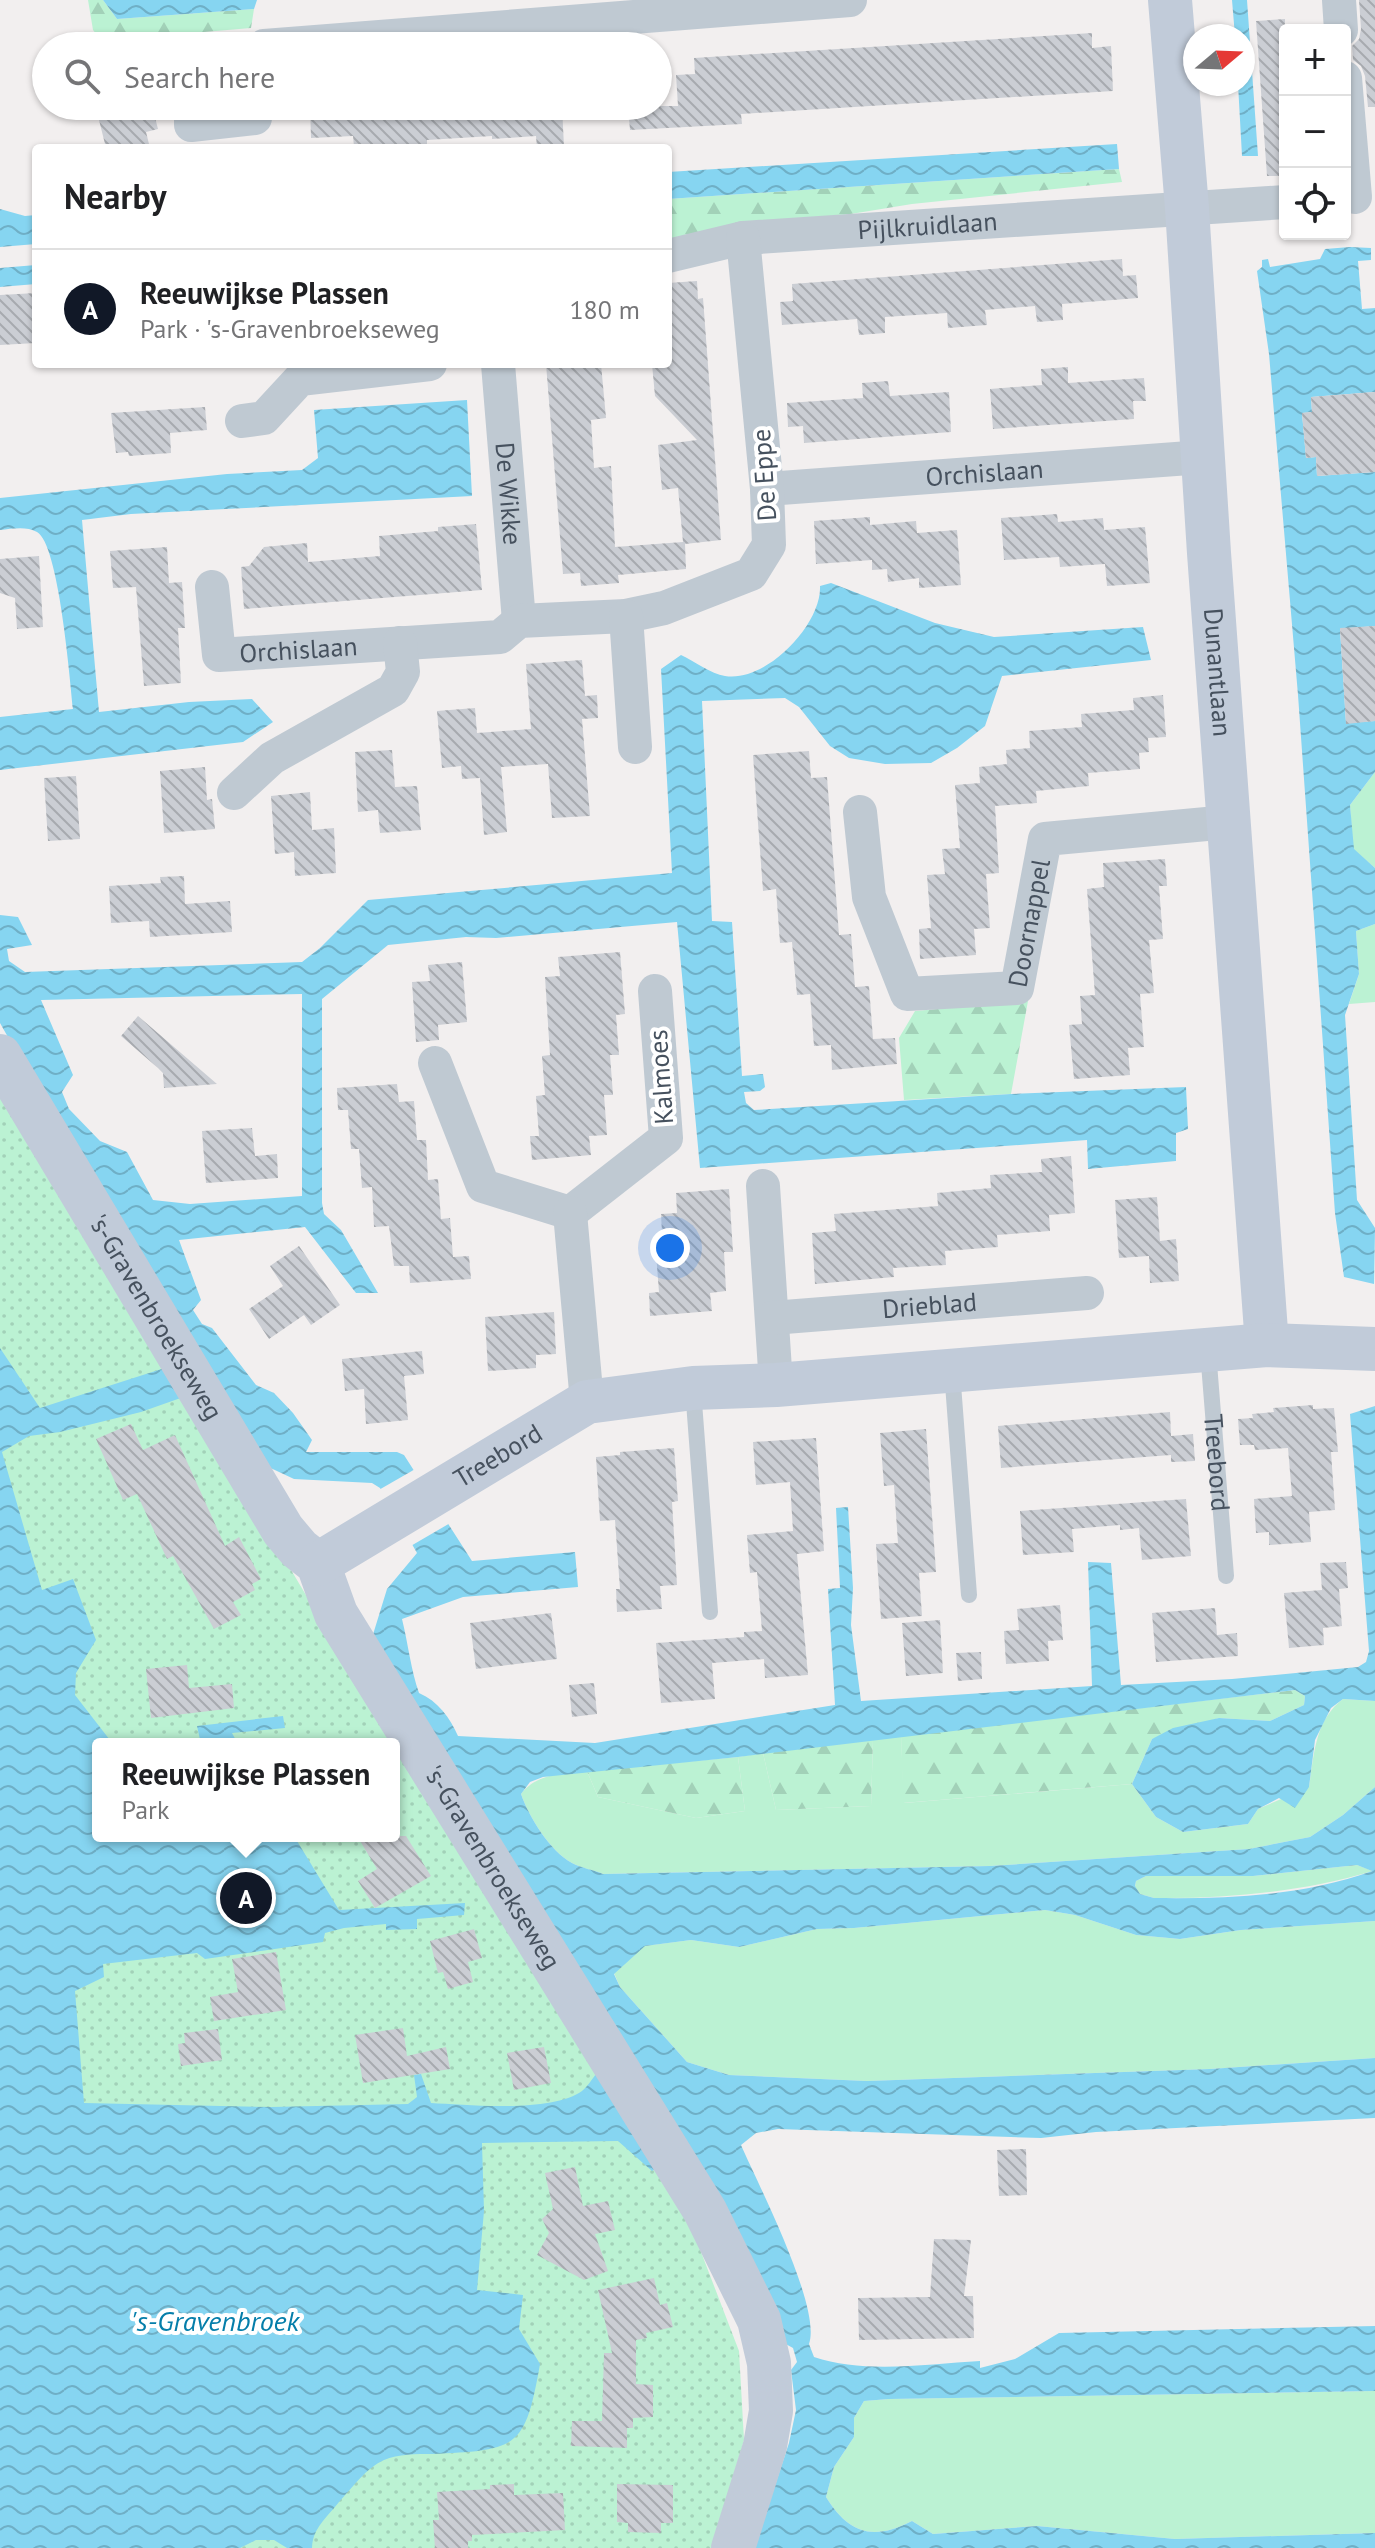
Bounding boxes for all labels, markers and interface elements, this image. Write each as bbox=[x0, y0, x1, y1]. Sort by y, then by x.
north arrow bbox=[1183, 24, 1255, 96]
map controls bbox=[1279, 24, 1351, 240]
button: + bbox=[1279, 24, 1351, 96]
search box bbox=[32, 32, 672, 120]
icon: search bbox=[60, 54, 104, 98]
text: Search here bbox=[124, 57, 275, 96]
button: − bbox=[1279, 96, 1351, 168]
button: locate bbox=[1279, 168, 1351, 240]
text: Nearby bbox=[64, 174, 166, 218]
street label: Pijlkruidlaan bbox=[856, 204, 998, 246]
text: Reeuwijkse Plassen bbox=[140, 273, 389, 312]
text: A bbox=[82, 293, 98, 326]
text: 180 m bbox=[569, 293, 640, 326]
text: Park · 's-Gravenbroekseweg bbox=[140, 312, 440, 345]
street label: De Eppe bbox=[744, 428, 783, 522]
street label: De Wikke bbox=[488, 441, 530, 546]
street label: Orchislaan bbox=[924, 452, 1045, 493]
street label: Dunantlaan bbox=[1197, 607, 1239, 738]
street label: Orchislaan bbox=[238, 629, 358, 670]
street label: Doornappel bbox=[1001, 856, 1057, 990]
street label: Kalmoes bbox=[641, 1029, 680, 1125]
street label: 's-Gravenbroekseweg bbox=[82, 1208, 230, 1426]
your location bbox=[650, 1228, 690, 1268]
street label: Drieblad bbox=[881, 1285, 978, 1325]
street label: Treebord bbox=[1197, 1413, 1238, 1513]
street label: Treebord bbox=[447, 1416, 548, 1495]
popup bbox=[92, 1738, 400, 1842]
text: Reeuwijkse Plassen bbox=[122, 1754, 370, 1793]
street label: 's-Gravenbroekseweg bbox=[417, 1759, 569, 1975]
text: Park bbox=[122, 1793, 169, 1826]
pin: A bbox=[220, 1868, 272, 1928]
water label: 's-Gravenbroek bbox=[131, 2302, 301, 2339]

